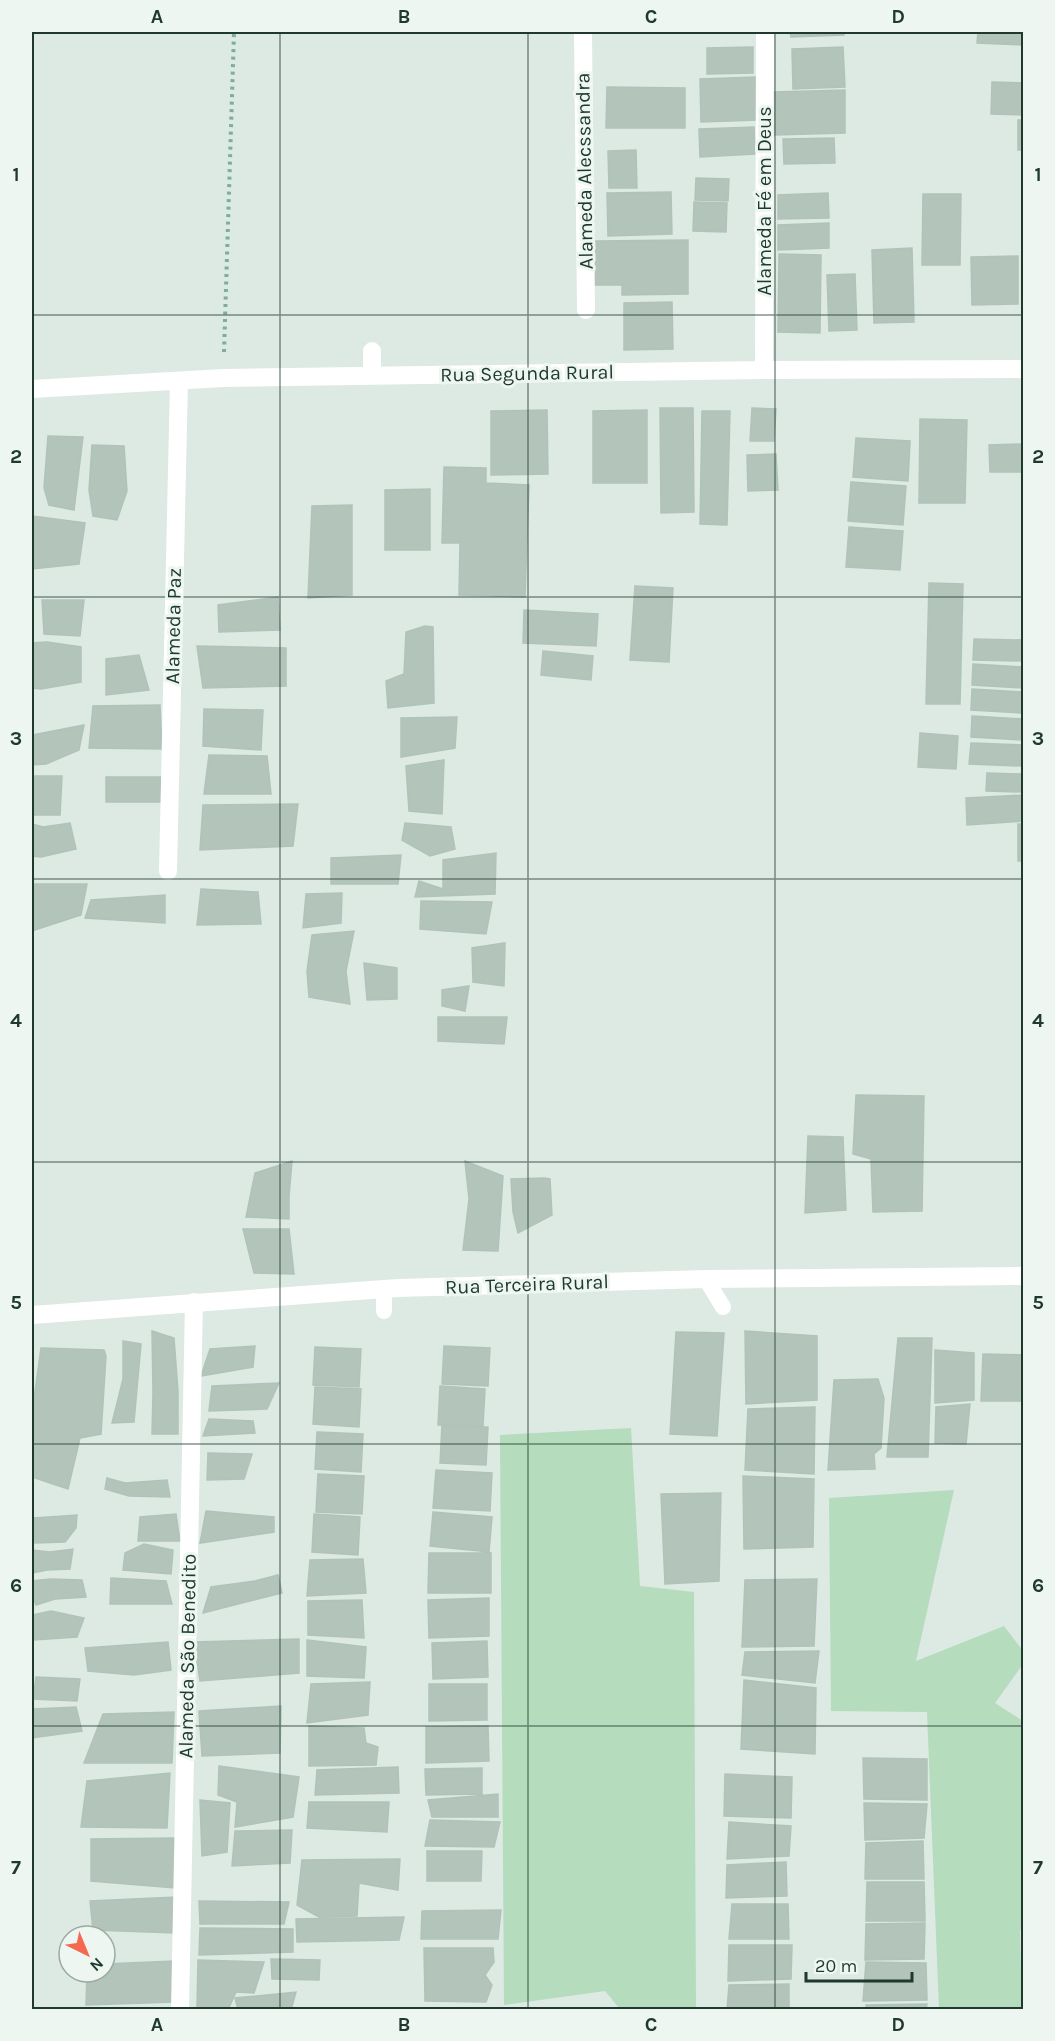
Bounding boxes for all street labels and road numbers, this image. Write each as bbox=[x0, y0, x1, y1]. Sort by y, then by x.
street label: Alameda Alecssandra bbox=[571, 73, 598, 269]
street label: Alameda Fé em Deus bbox=[753, 106, 776, 296]
street label: Rua Segunda Rural bbox=[440, 360, 614, 387]
street label: Alameda Paz bbox=[161, 568, 186, 684]
street label: Rua Terceira Rural bbox=[445, 1270, 609, 1299]
street label: Alameda São Benedito bbox=[174, 1553, 201, 1759]

